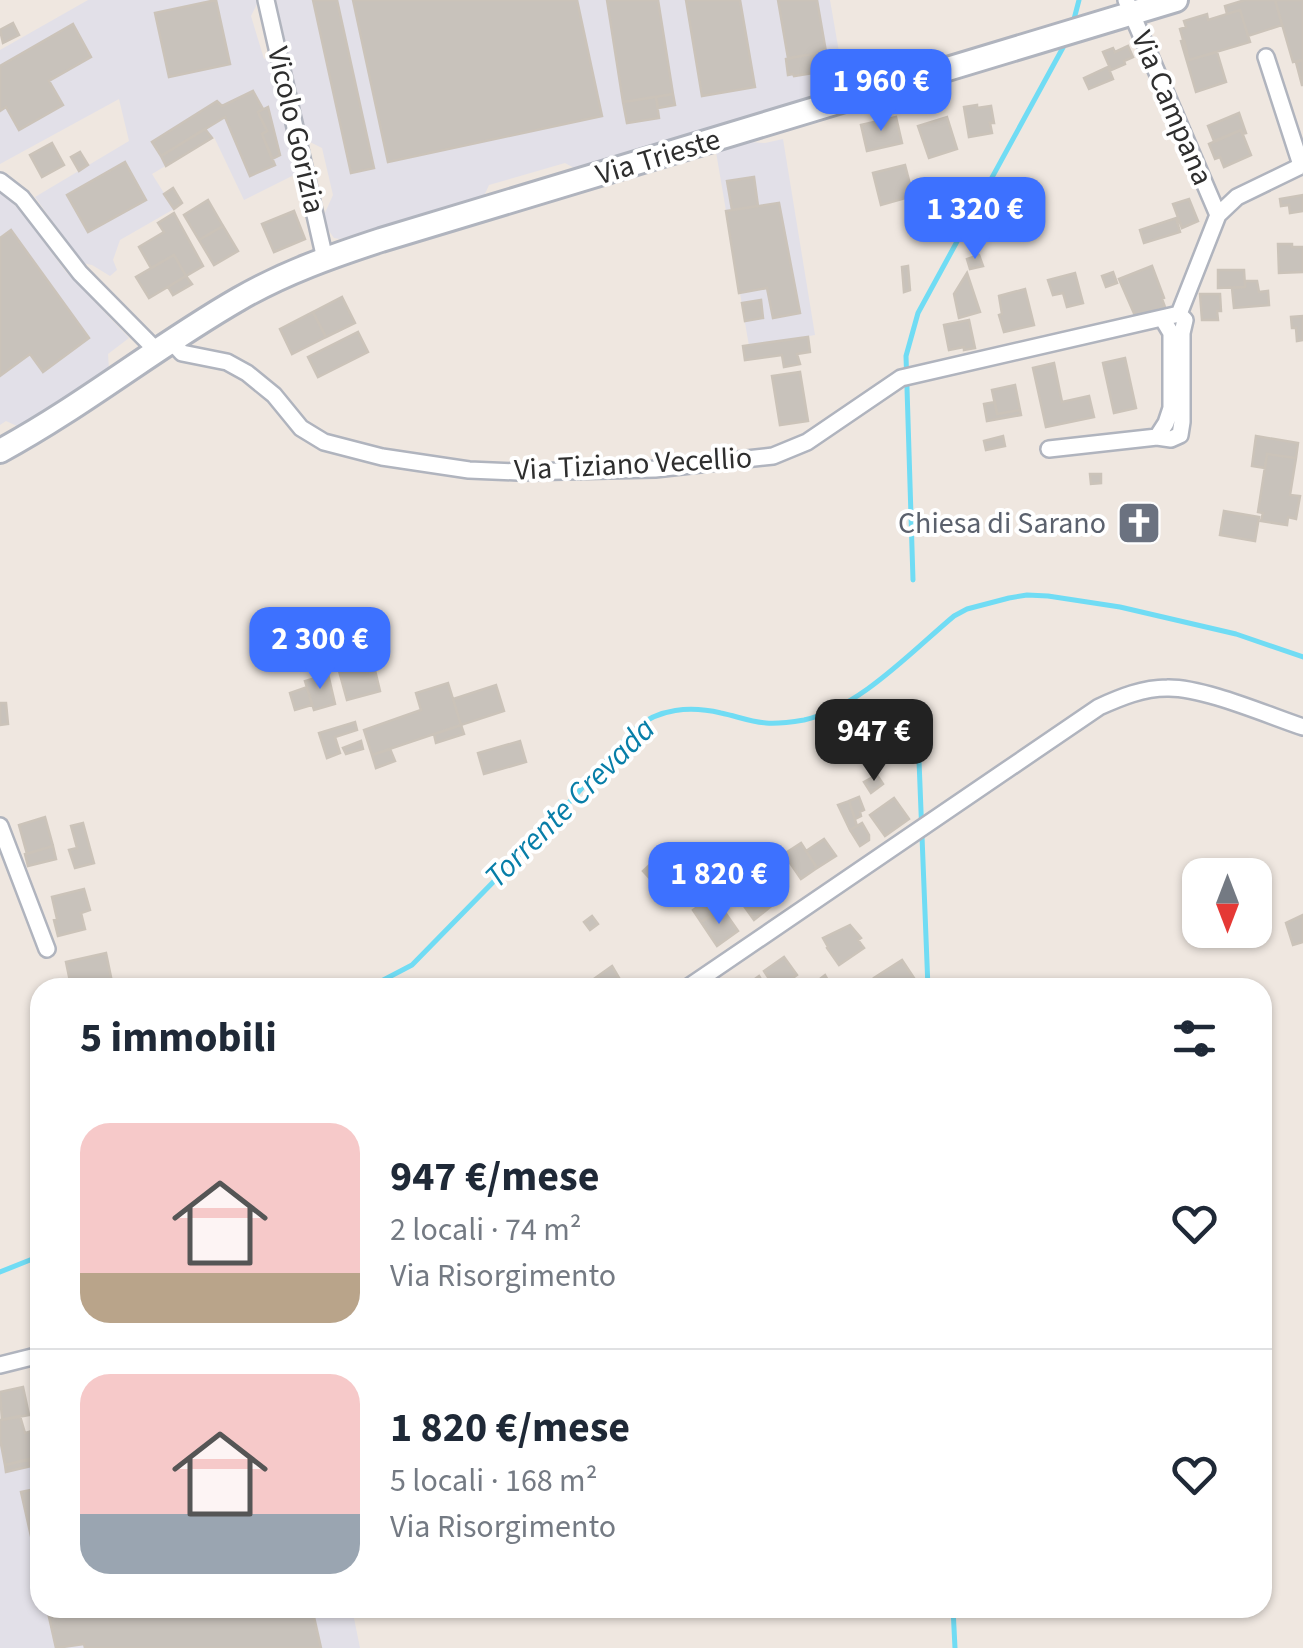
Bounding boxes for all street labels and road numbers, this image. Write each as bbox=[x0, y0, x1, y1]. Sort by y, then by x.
street label: Via Campana bbox=[1120, 24, 1224, 192]
street label: Vicolo Gorizia bbox=[256, 42, 336, 218]
street label: Via Trieste bbox=[591, 118, 725, 196]
street label: Via Tiziano Vecellio bbox=[513, 436, 753, 492]

